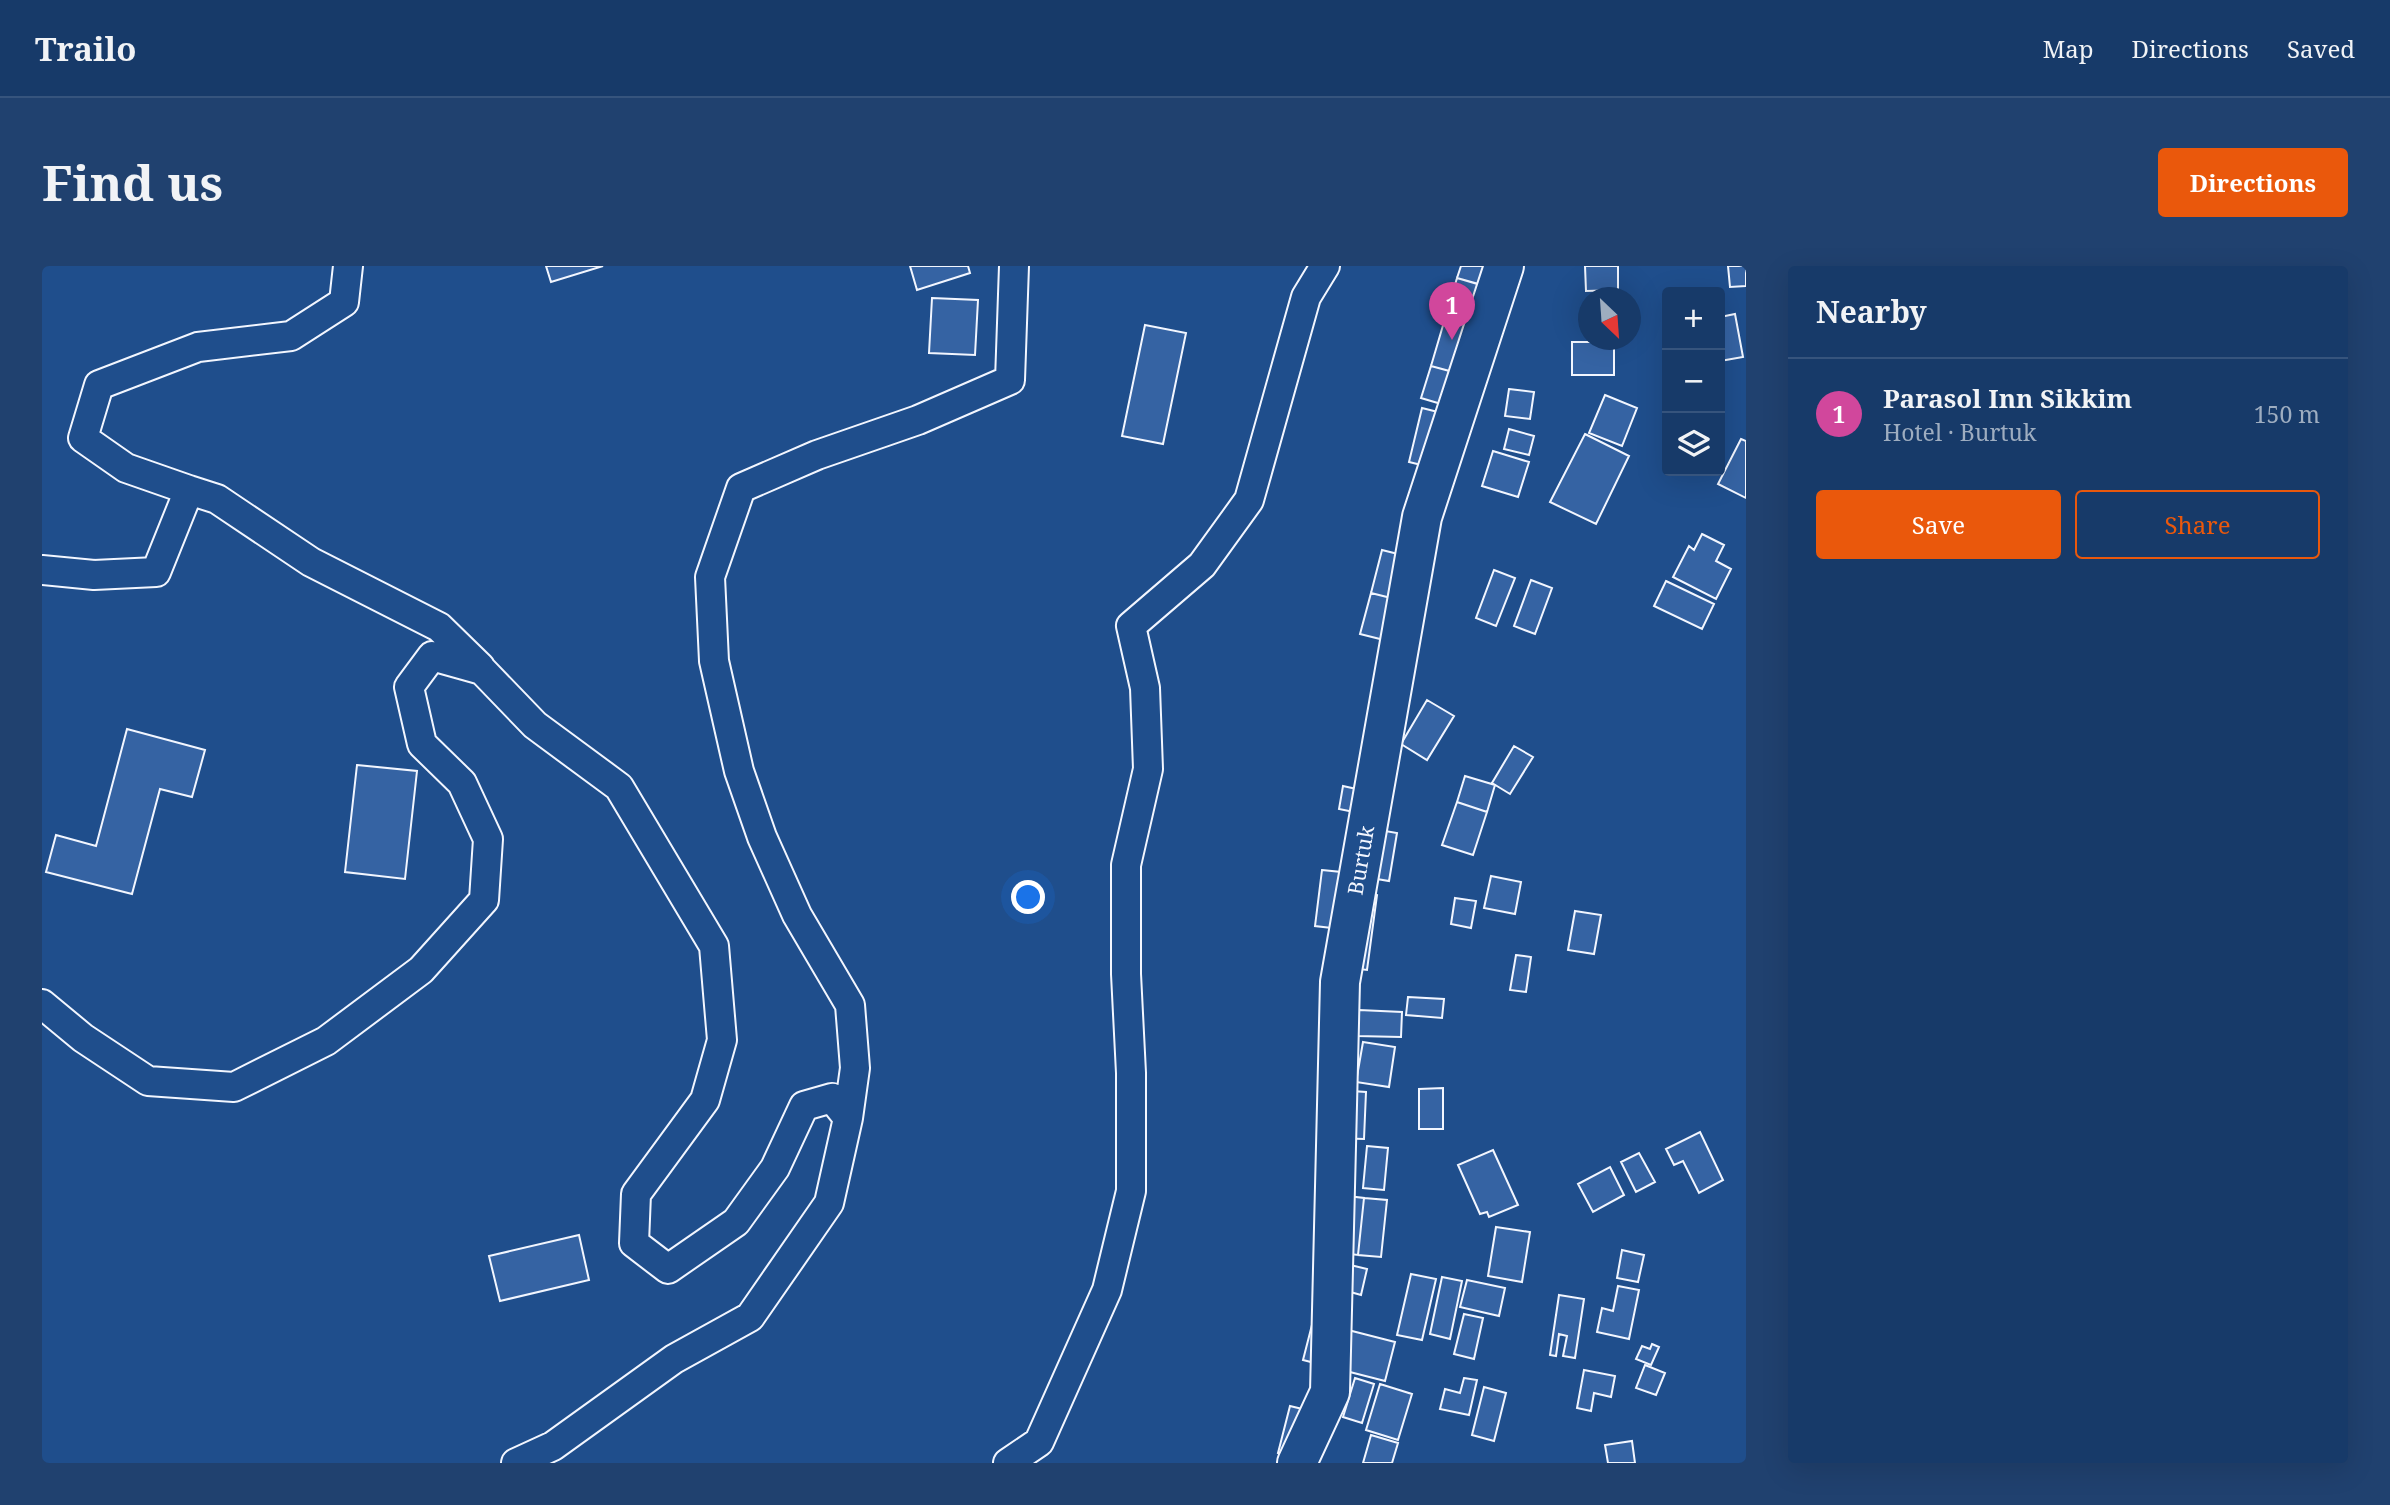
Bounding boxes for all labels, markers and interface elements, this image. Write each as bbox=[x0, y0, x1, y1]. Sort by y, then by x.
text: Trailo bbox=[35, 26, 136, 71]
text: Map bbox=[2043, 32, 2094, 65]
text: Directions bbox=[2132, 32, 2249, 65]
text: Saved bbox=[2287, 32, 2355, 65]
button: Directions bbox=[2158, 148, 2348, 217]
text: Find us bbox=[42, 149, 223, 215]
pin: 1 bbox=[1429, 282, 1475, 340]
north arrow bbox=[1578, 287, 1641, 350]
map controls bbox=[1662, 287, 1725, 476]
button: + bbox=[1662, 287, 1725, 350]
text: Nearby bbox=[1816, 291, 1927, 332]
button: − bbox=[1662, 350, 1725, 413]
text: Parasol Inn Sikkim bbox=[1883, 380, 2132, 416]
text: 1 bbox=[1833, 398, 1846, 430]
text: 150 m bbox=[2254, 398, 2320, 430]
button: layers bbox=[1662, 413, 1725, 476]
text: Hotel · Burtuk bbox=[1883, 416, 2036, 448]
button: Save bbox=[1816, 490, 2061, 559]
button: Share bbox=[2075, 490, 2320, 559]
street label: Burtuk bbox=[1341, 823, 1380, 897]
your location bbox=[1011, 880, 1045, 914]

